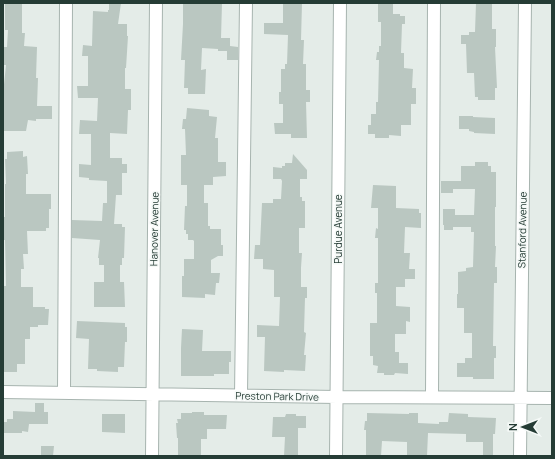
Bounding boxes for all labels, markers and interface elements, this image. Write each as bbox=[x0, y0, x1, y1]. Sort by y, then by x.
street label: Hanover Avenue bbox=[146, 191, 162, 266]
street label: Stanford Avenue bbox=[514, 191, 530, 268]
street label: Purdue Avenue bbox=[331, 194, 345, 264]
street label: Preston Park Drive bbox=[235, 388, 319, 404]
north arrow bbox=[503, 407, 543, 447]
text: N bbox=[505, 423, 520, 431]

